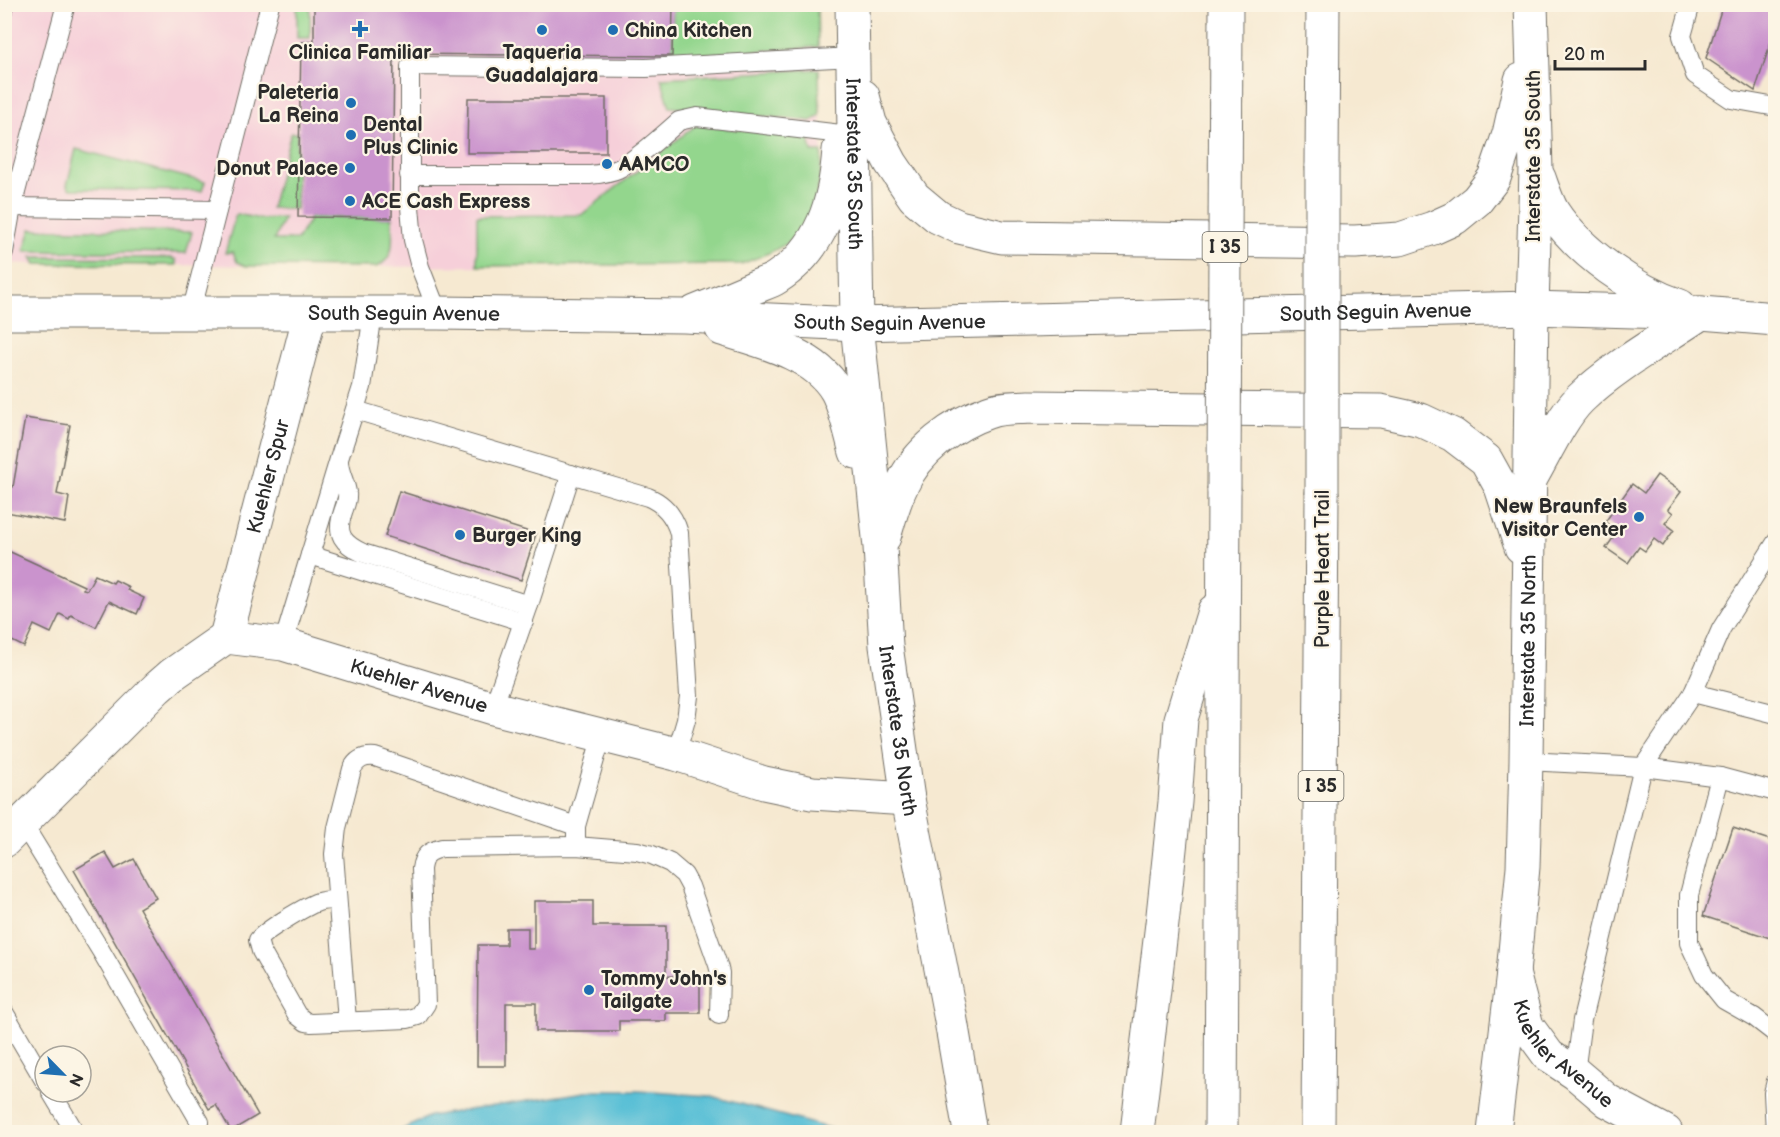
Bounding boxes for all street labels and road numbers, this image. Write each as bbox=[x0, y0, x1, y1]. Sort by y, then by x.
street label: Interstate 35 South bbox=[1522, 70, 1546, 242]
street label: Interstate 35 South bbox=[840, 78, 867, 250]
road number: I 35 bbox=[1202, 232, 1248, 262]
street label: South Seguin Avenue bbox=[1279, 298, 1472, 327]
street label: South Seguin Avenue bbox=[308, 302, 500, 327]
street label: South Seguin Avenue bbox=[793, 310, 986, 337]
street label: Kuehler Spur bbox=[242, 416, 295, 536]
street label: Purple Heart Trail bbox=[1311, 490, 1335, 648]
street label: Interstate 35 North bbox=[1515, 554, 1542, 727]
street label: Interstate 35 North bbox=[873, 644, 922, 818]
street label: Kuehler Avenue bbox=[347, 654, 491, 719]
road number: I 35 bbox=[1298, 771, 1344, 801]
street label: Kuehler Avenue bbox=[1508, 997, 1618, 1114]

